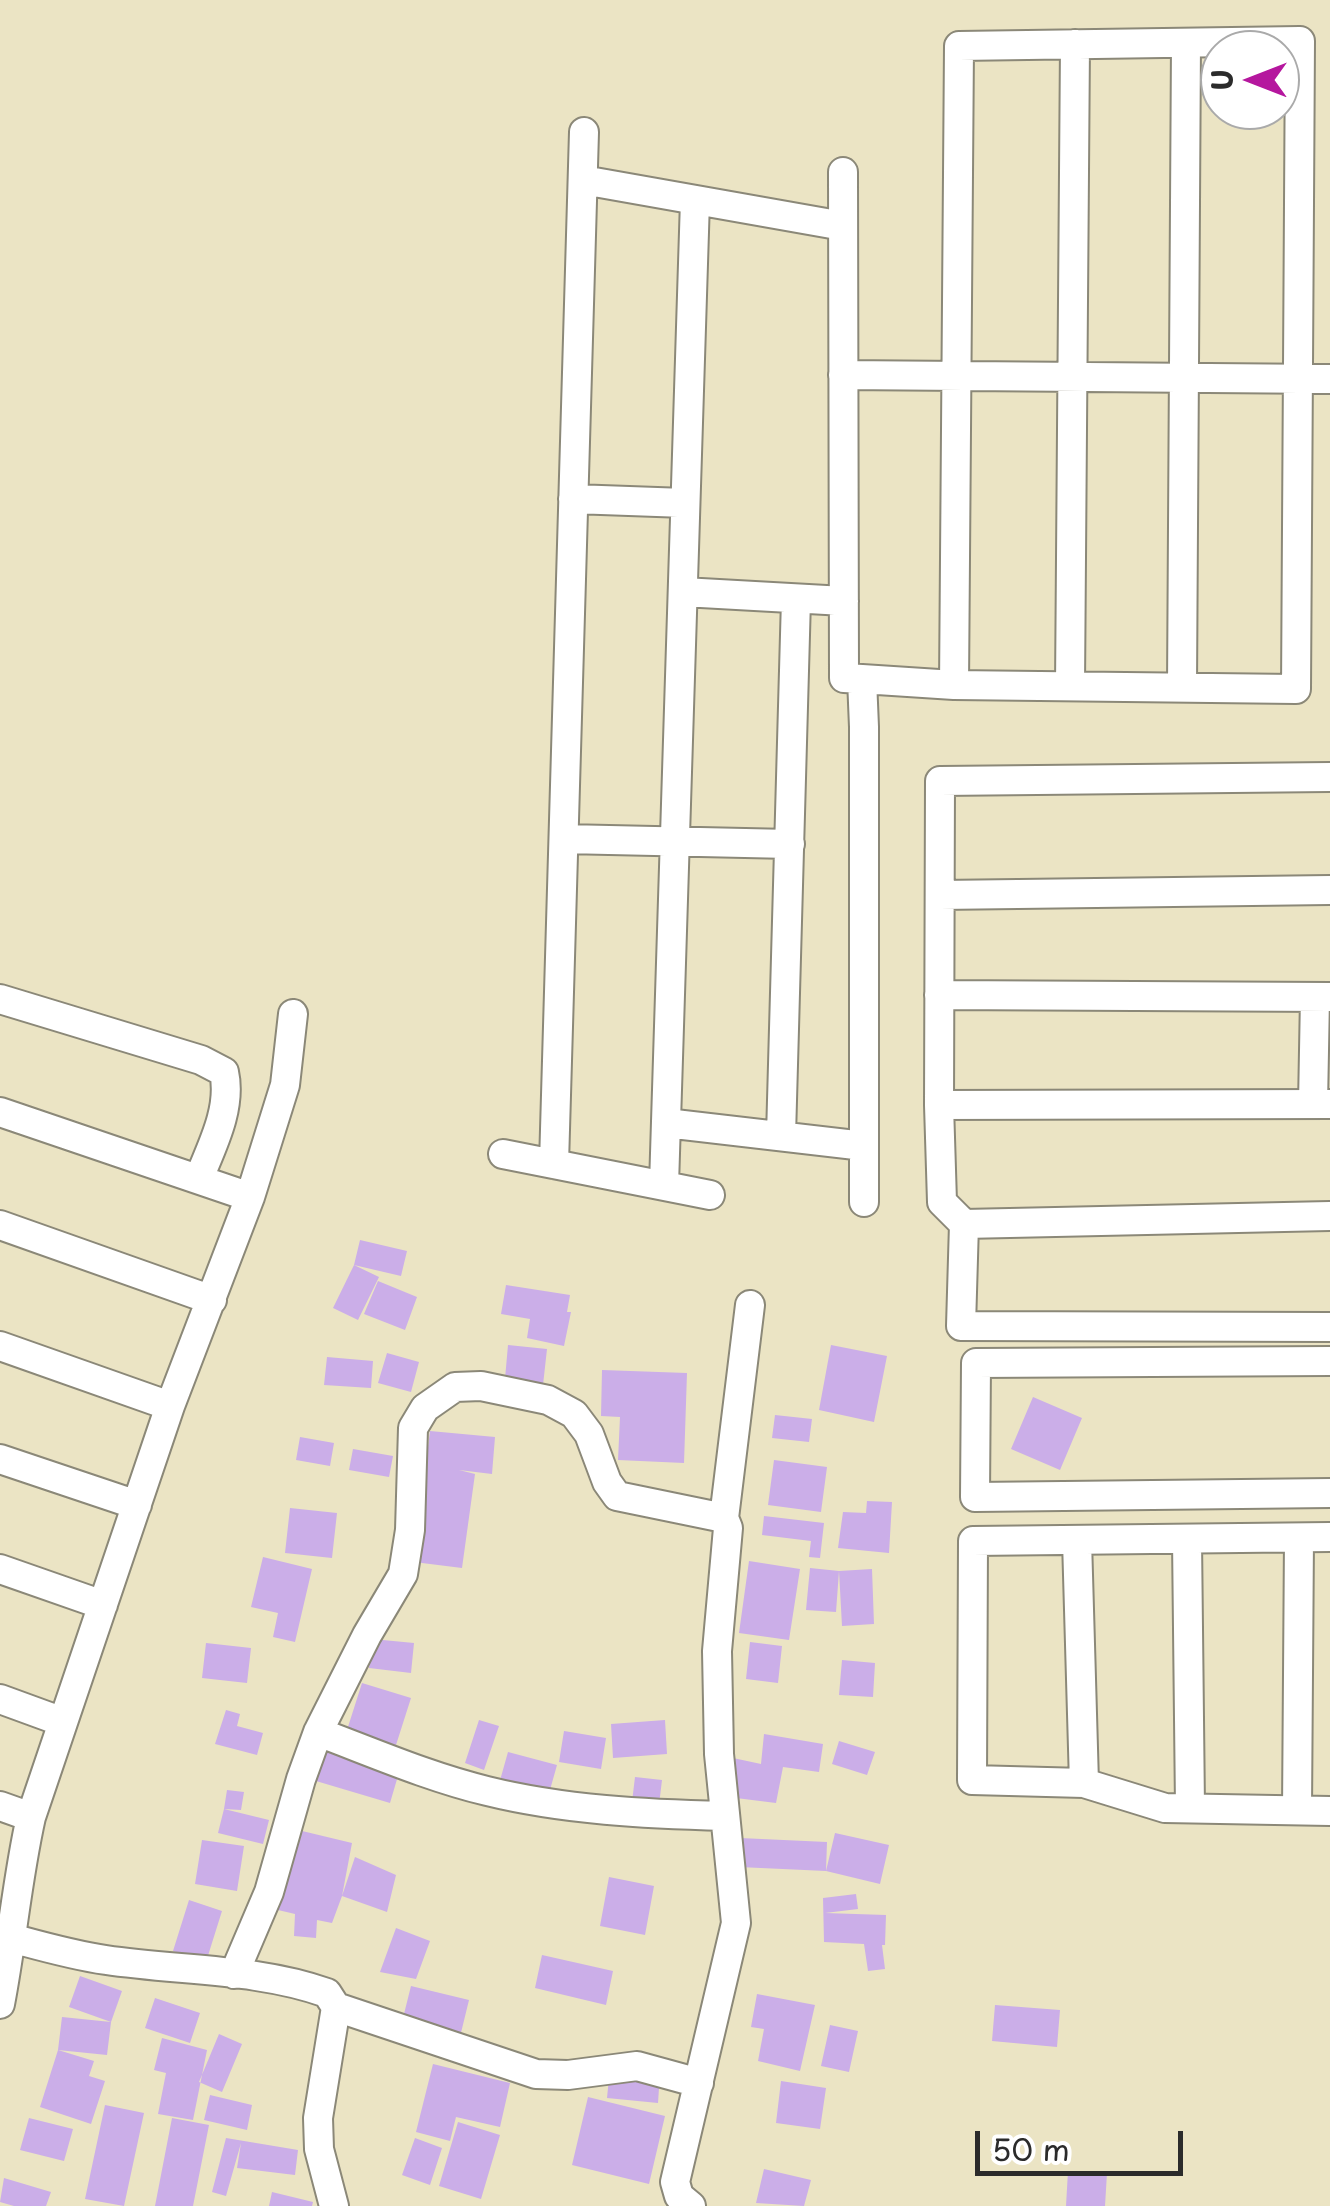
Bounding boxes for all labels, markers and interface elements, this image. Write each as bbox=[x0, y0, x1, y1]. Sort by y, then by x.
north arrow bbox=[1200, 30, 1300, 130]
text: U bbox=[1200, 69, 1243, 91]
scale bar bbox=[980, 2111, 1188, 2173]
text: 50 m bbox=[992, 2126, 1070, 2171]

